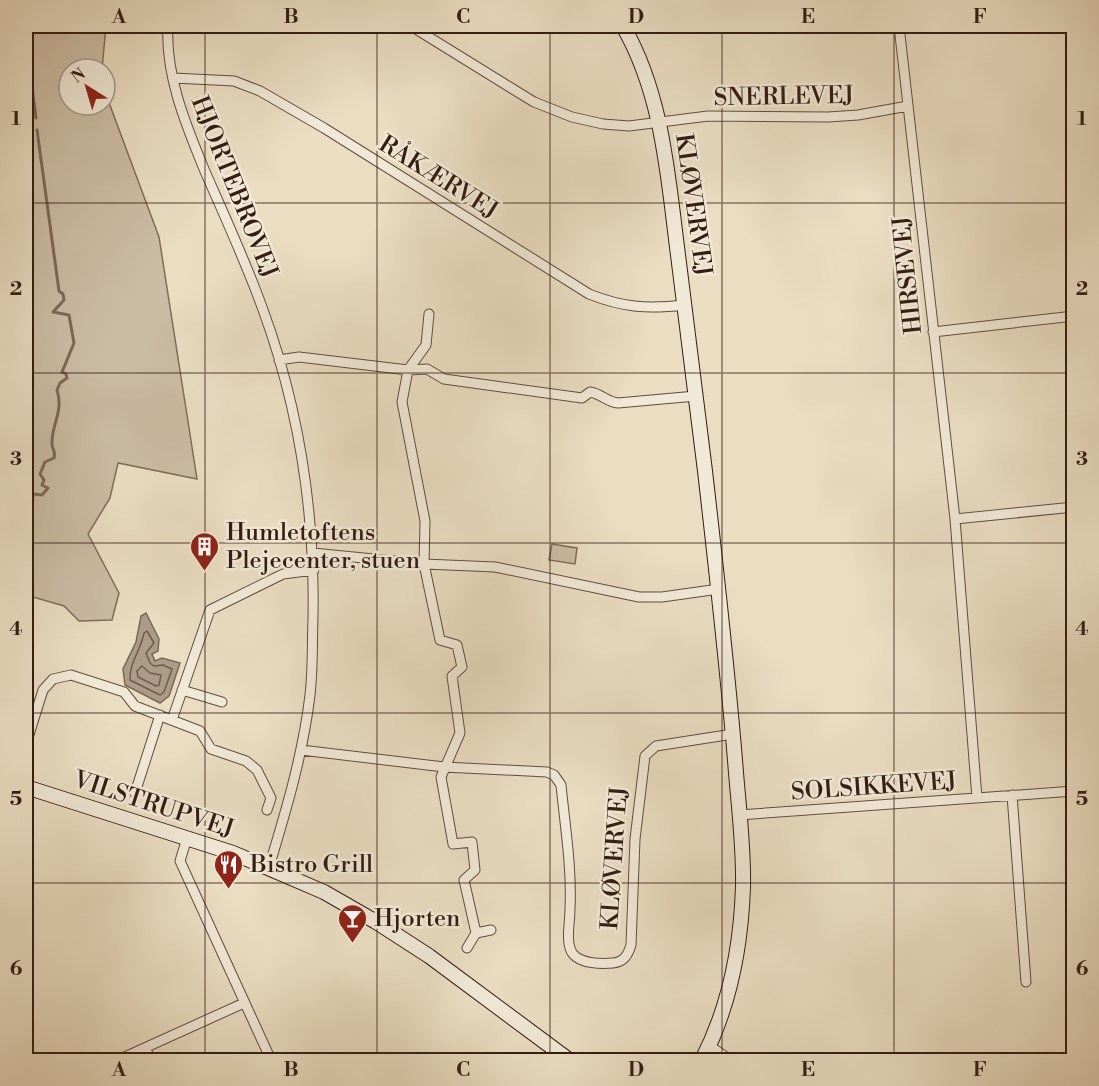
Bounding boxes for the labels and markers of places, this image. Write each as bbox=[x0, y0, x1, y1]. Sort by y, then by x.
place label: Humletoftens Plejecenter, stuen bbox=[226, 518, 420, 576]
building icon: Humletoftens Plejecenter, stuen bbox=[189, 530, 221, 572]
restaurant icon: Bistro Grill bbox=[213, 848, 245, 890]
place label: Bistro Grill bbox=[249, 850, 373, 880]
bar icon: Hjorten bbox=[337, 902, 369, 944]
place label: Hjorten bbox=[374, 904, 460, 934]

